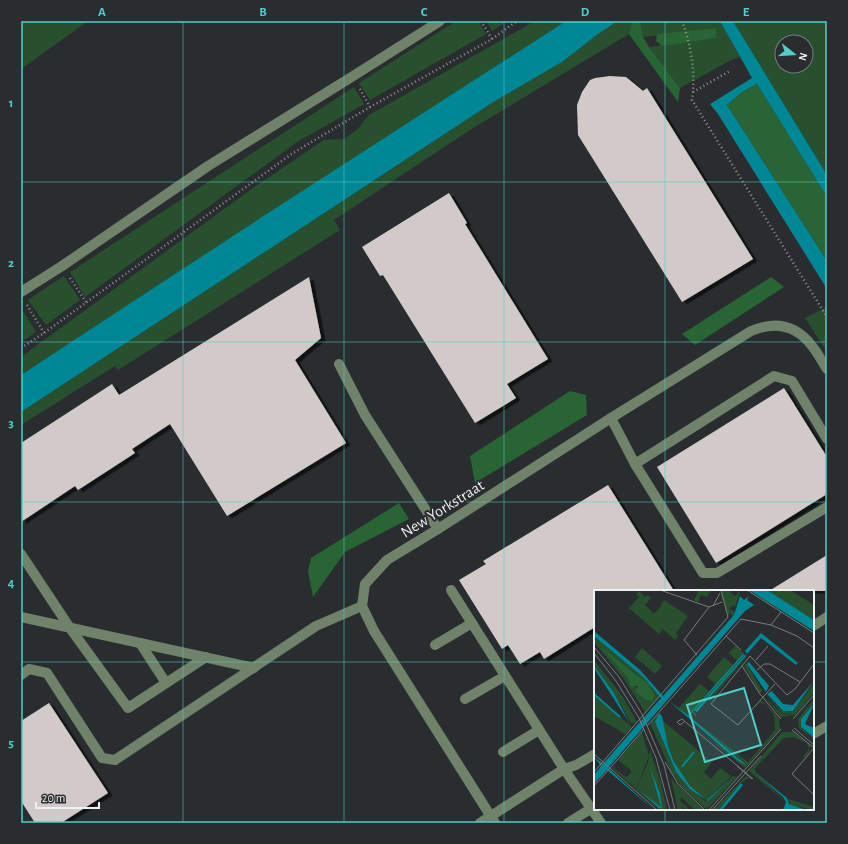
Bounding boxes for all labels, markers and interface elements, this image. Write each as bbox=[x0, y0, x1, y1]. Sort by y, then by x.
text: A bbox=[98, 6, 106, 19]
text: B bbox=[259, 6, 267, 19]
text: C bbox=[421, 6, 428, 19]
text: D bbox=[581, 6, 590, 19]
text: E bbox=[743, 6, 750, 19]
north arrow bbox=[774, 34, 814, 74]
text: N bbox=[797, 52, 809, 62]
text: 1 bbox=[9, 97, 13, 110]
text: 2 bbox=[8, 257, 14, 270]
text: 3 bbox=[8, 417, 14, 430]
street label: New Yorkstraat bbox=[398, 477, 487, 541]
text: 4 bbox=[8, 577, 15, 590]
inset map bbox=[594, 590, 814, 810]
text: 5 bbox=[8, 737, 14, 750]
scale bar bbox=[36, 784, 99, 810]
text: 20 m bbox=[42, 792, 65, 804]

